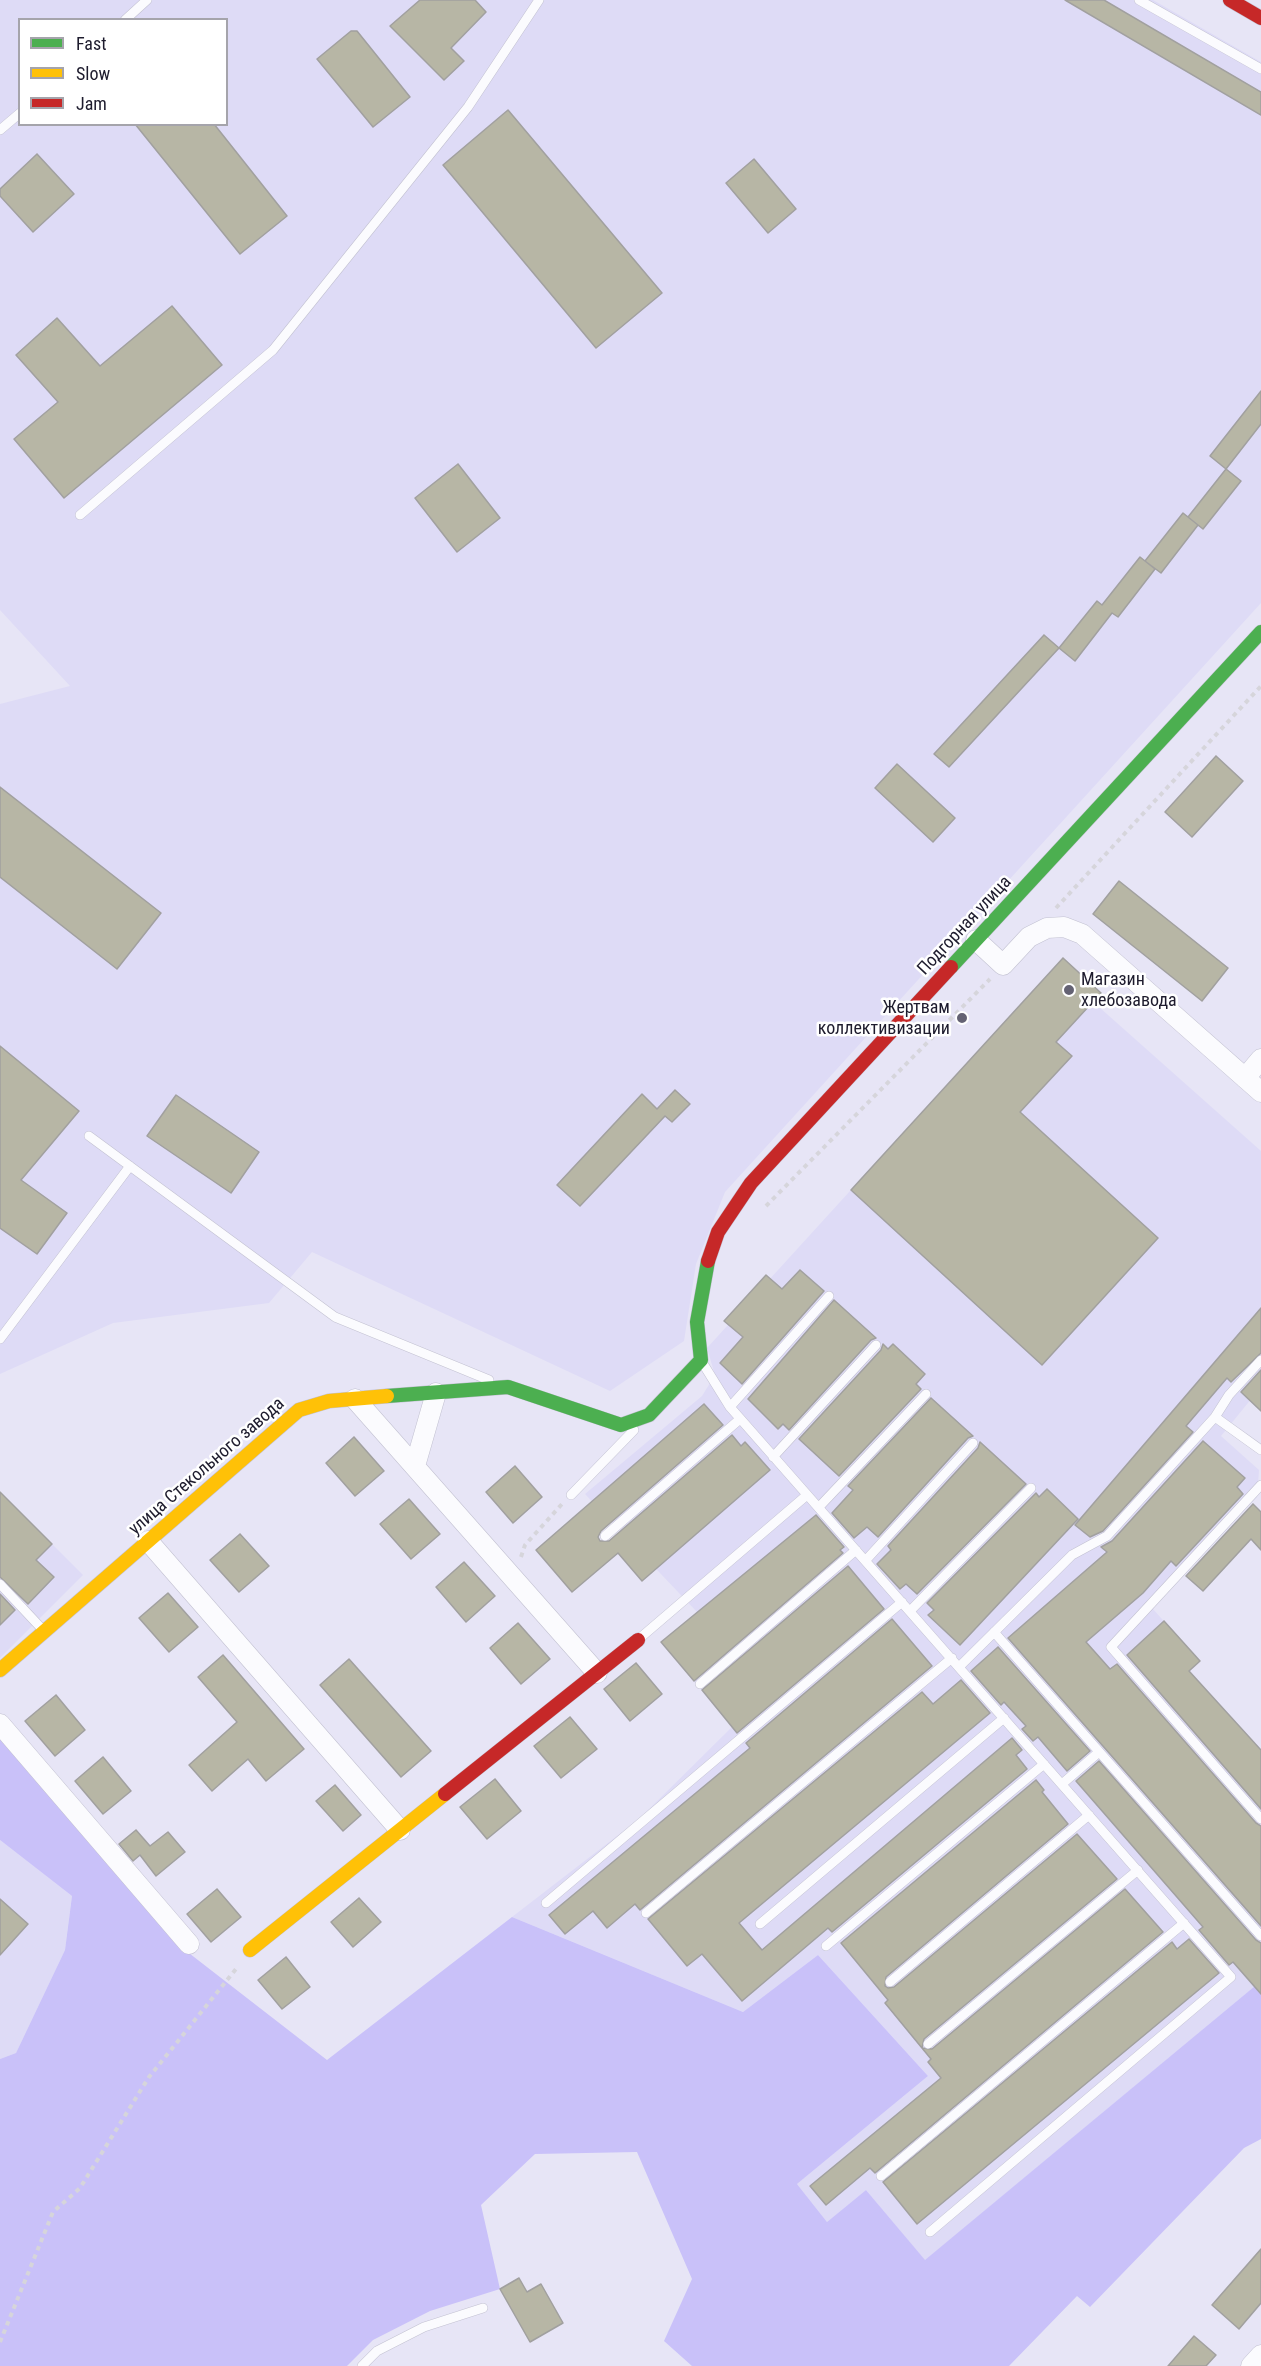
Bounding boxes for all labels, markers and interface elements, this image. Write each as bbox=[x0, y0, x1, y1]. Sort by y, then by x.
legend bbox=[18, 18, 228, 126]
text: Fast bbox=[76, 33, 107, 54]
text: Slow bbox=[76, 63, 110, 84]
text: Jam bbox=[76, 93, 107, 114]
street label: Подгорная улица bbox=[914, 872, 1016, 980]
place label: Магазин хлебозавода bbox=[1081, 969, 1177, 1012]
marker: Магазин хлебозавода bbox=[1062, 983, 1076, 997]
place label: Жертвам коллективизации bbox=[818, 997, 950, 1040]
marker: Жертвам коллективизации bbox=[955, 1011, 969, 1025]
street label: улица Стекольного завода bbox=[125, 1394, 289, 1540]

